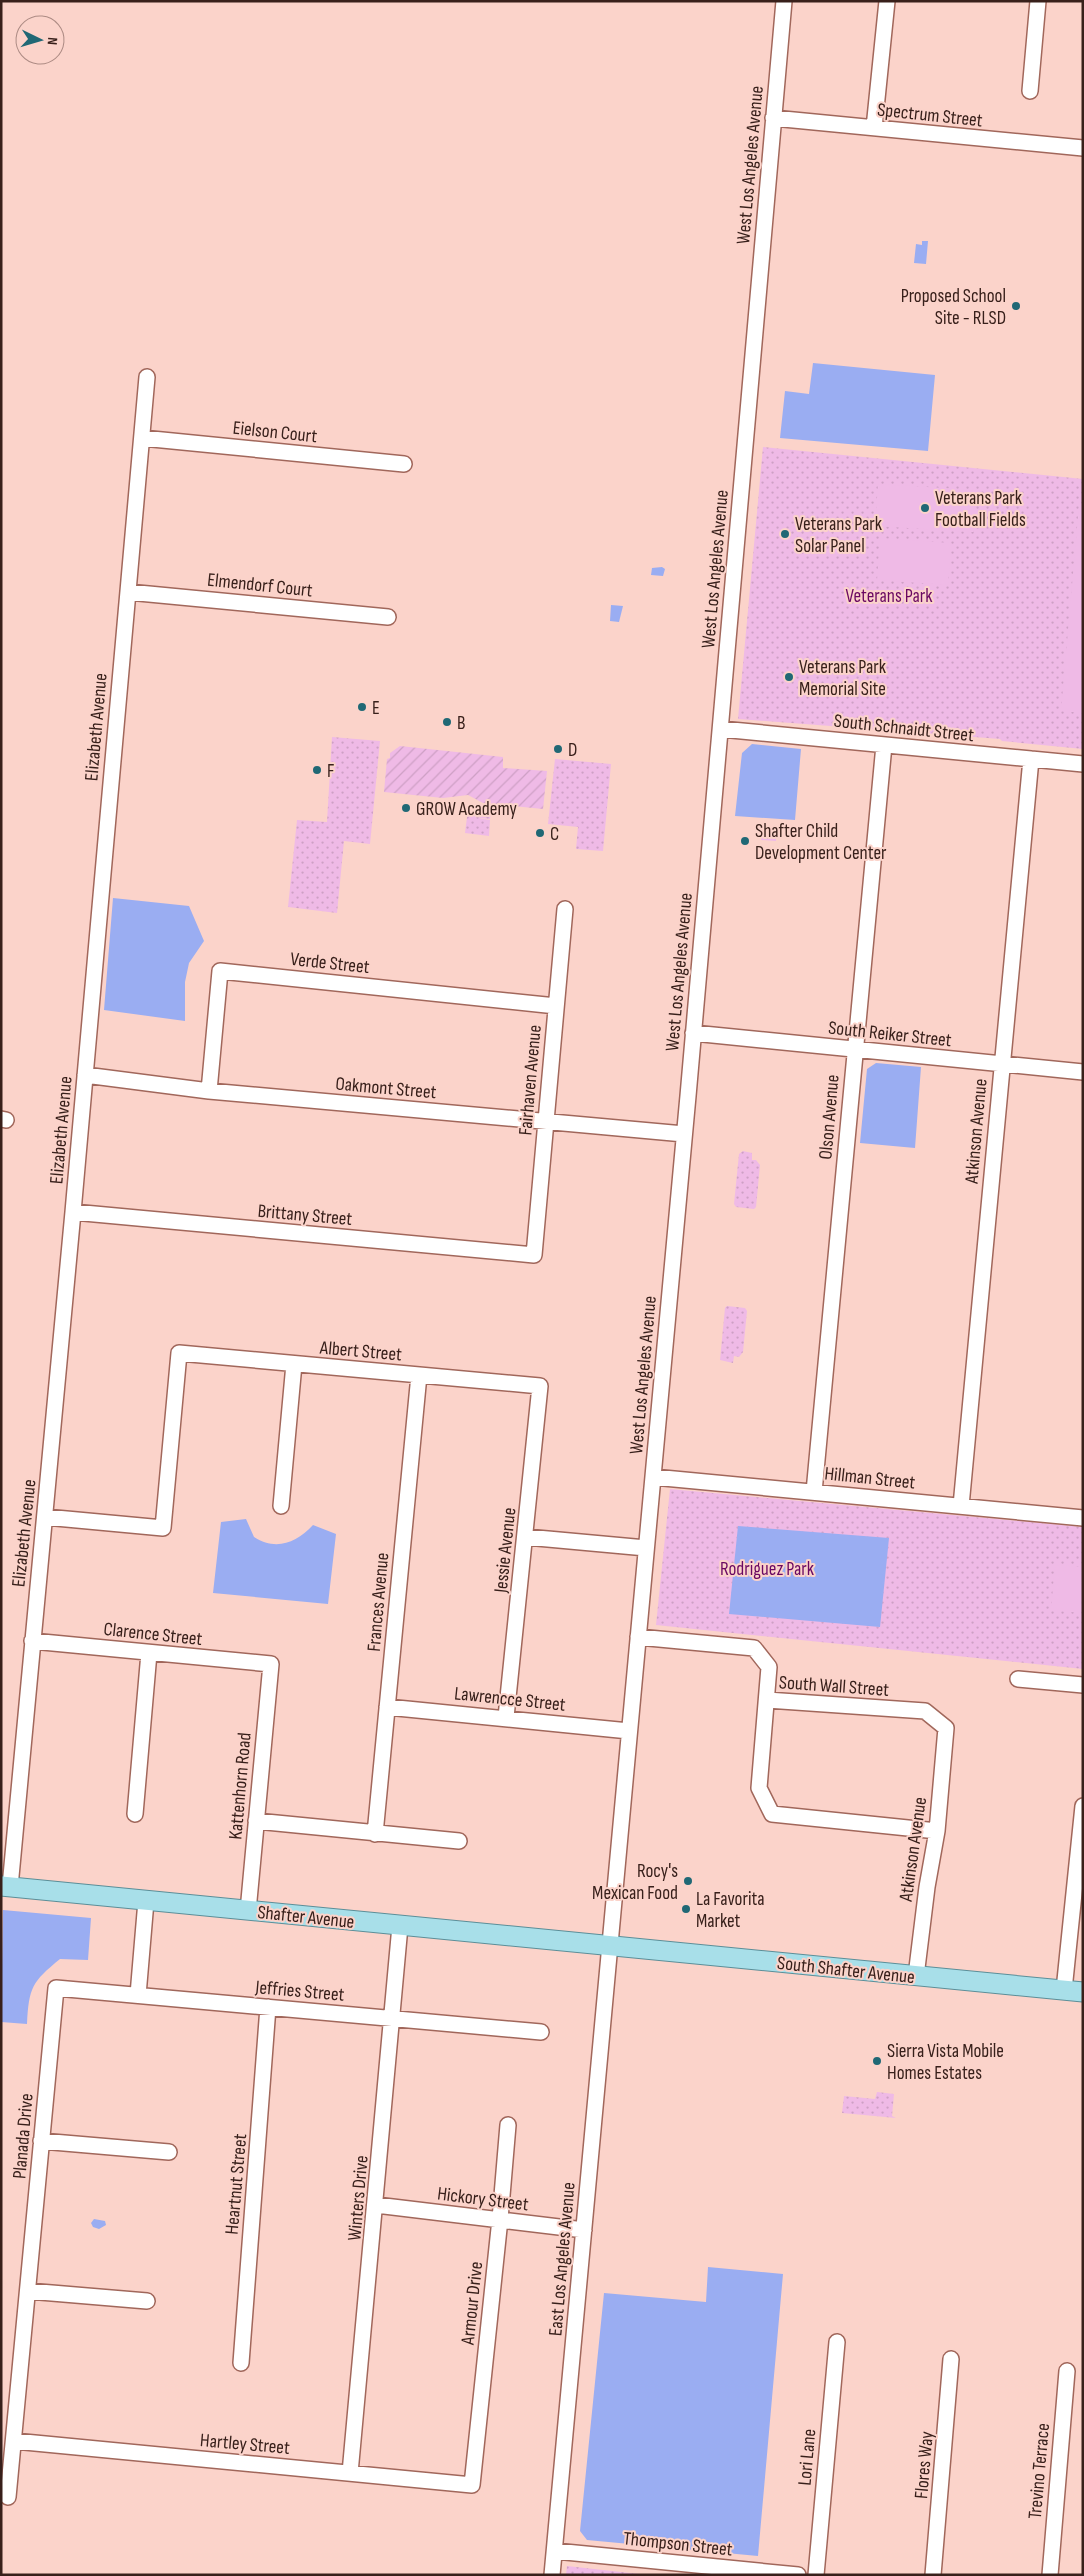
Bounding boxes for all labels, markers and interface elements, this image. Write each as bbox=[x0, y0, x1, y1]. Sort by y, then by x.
north arrow bbox=[15, 15, 65, 65]
text: N bbox=[44, 37, 61, 46]
street label: West Los Angeles Avenue bbox=[732, 85, 769, 245]
street label: Spectrum Street bbox=[876, 99, 984, 132]
place label: Proposed School Site - RLSD bbox=[901, 285, 1006, 330]
marker: Proposed School Site - RLSD bbox=[1010, 300, 1022, 312]
street label: Eielson Court bbox=[231, 417, 318, 448]
place label: Veterans Park Football Fields bbox=[935, 487, 1026, 532]
street label: West Los Angeles Avenue bbox=[697, 489, 734, 649]
marker: Veterans Park Football Fields bbox=[919, 502, 931, 514]
place label: Veterans Park Solar Panel bbox=[795, 513, 883, 558]
marker: Veterans Park Solar Panel bbox=[779, 528, 791, 540]
street label: Elmendorf Court bbox=[206, 569, 314, 602]
park label: Veterans Park bbox=[845, 585, 933, 608]
place label: Veterans Park Memorial Site bbox=[799, 656, 887, 701]
marker: Veterans Park Memorial Site bbox=[783, 671, 795, 683]
street label: Elizabeth Avenue bbox=[80, 672, 113, 782]
place label: E bbox=[372, 697, 380, 720]
marker: E bbox=[356, 701, 368, 713]
street label: South Schnaidt Street bbox=[833, 710, 975, 747]
place label: B bbox=[457, 712, 465, 735]
marker: B bbox=[441, 716, 453, 728]
place label: D bbox=[568, 739, 577, 762]
marker: D bbox=[552, 743, 564, 755]
place label: F bbox=[327, 760, 335, 783]
marker: F bbox=[311, 764, 323, 776]
place label: GROW Academy bbox=[416, 798, 518, 821]
marker: GROW Academy bbox=[400, 802, 412, 814]
place label: Shafter Child Development Center bbox=[755, 820, 887, 865]
place label: C bbox=[550, 823, 559, 846]
marker: C bbox=[534, 827, 546, 839]
marker: Shafter Child Development Center bbox=[739, 835, 751, 847]
street label: West Los Angeles Avenue bbox=[661, 892, 698, 1052]
street label: Verde Street bbox=[289, 948, 371, 979]
street label: South Reiker Street bbox=[827, 1017, 953, 1052]
street label: Fairhaven Avenue bbox=[514, 1024, 547, 1136]
street label: Oakmont Street bbox=[335, 1073, 437, 1104]
street label: Olson Avenue bbox=[814, 1074, 845, 1161]
street label: Elizabeth Avenue bbox=[45, 1075, 78, 1185]
street label: Atkinson Avenue bbox=[960, 1078, 993, 1186]
street label: Brittany Street bbox=[257, 1200, 353, 1231]
street label: West Los Angeles Avenue bbox=[625, 1295, 662, 1455]
street label: Albert Street bbox=[318, 1336, 403, 1367]
street label: Hillman Street bbox=[823, 1462, 917, 1495]
street label: Elizabeth Avenue bbox=[7, 1478, 42, 1588]
street label: Jessie Avenue bbox=[489, 1506, 521, 1595]
street label: Frances Avenue bbox=[363, 1552, 394, 1653]
park label: Rodriguez Park bbox=[720, 1558, 815, 1581]
street label: Clarence Street bbox=[102, 1618, 204, 1651]
street label: South Wall Street bbox=[778, 1671, 890, 1702]
street label: Lawrencce Street bbox=[453, 1682, 567, 1717]
street label: Kattenhorn Road bbox=[224, 1732, 257, 1841]
street label: Atkinson Avenue bbox=[895, 1796, 932, 1904]
place label: Rocy's Mexican Food bbox=[592, 1860, 678, 1905]
marker: Rocy's Mexican Food bbox=[682, 1875, 694, 1887]
place label: La Favorita Market bbox=[696, 1888, 765, 1933]
street label: Shafter Avenue bbox=[256, 1901, 355, 1934]
marker: La Favorita Market bbox=[680, 1903, 692, 1915]
street label: South Shafter Avenue bbox=[776, 1952, 916, 1989]
street label: Jeffries Street bbox=[254, 1976, 345, 2007]
place label: Sierra Vista Mobile Homes Estates bbox=[887, 2040, 1004, 2085]
marker: Sierra Vista Mobile Homes Estates bbox=[871, 2055, 883, 2067]
street label: Planada Drive bbox=[8, 2092, 39, 2180]
street label: Heartnut Street bbox=[221, 2133, 252, 2235]
street label: Winters Drive bbox=[343, 2154, 374, 2242]
street label: East Los Angeles Avenue bbox=[544, 2181, 581, 2337]
street label: Hickory Street bbox=[436, 2182, 530, 2217]
street label: Armour Drive bbox=[457, 2260, 488, 2347]
street label: Trevino Terrace bbox=[1024, 2422, 1055, 2520]
street label: Lori Lane bbox=[794, 2428, 821, 2486]
street label: Hartley Street bbox=[199, 2429, 291, 2460]
street label: Flores Way bbox=[910, 2430, 939, 2500]
street label: Thompson Street bbox=[622, 2527, 734, 2562]

